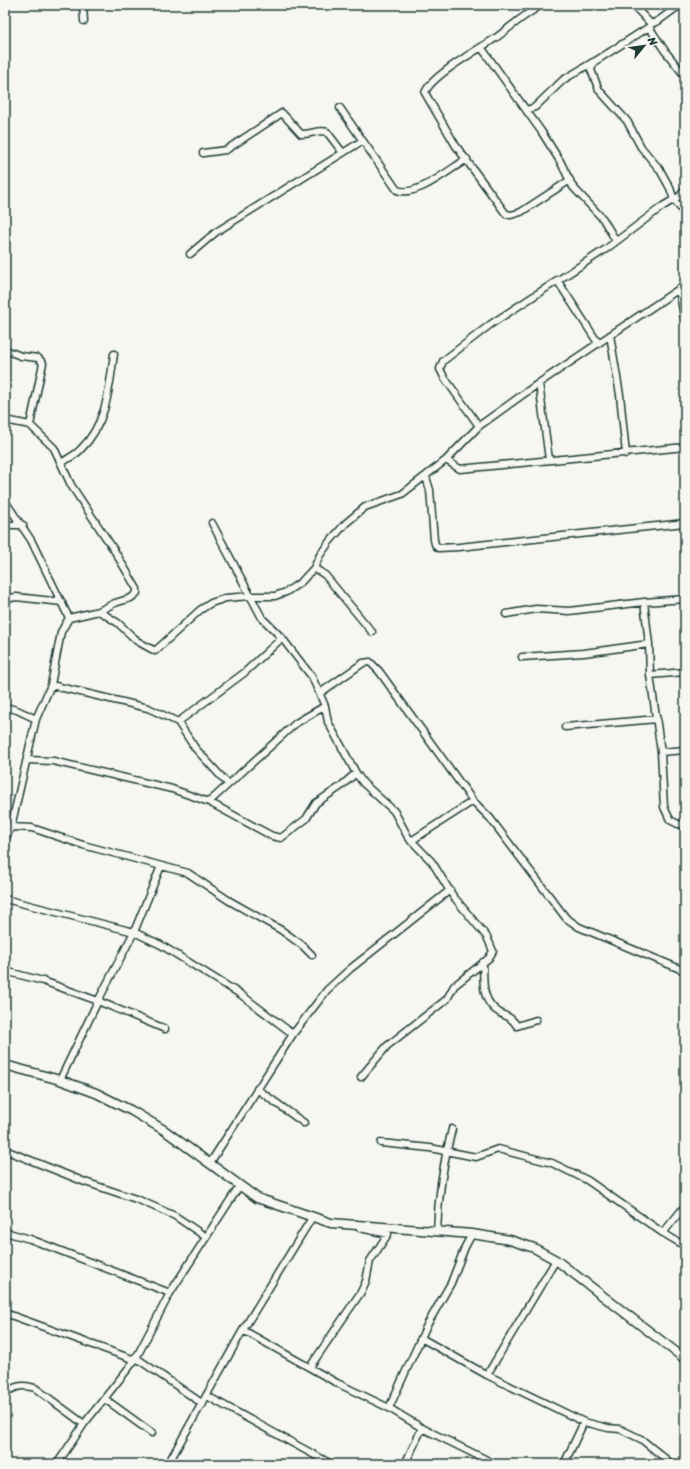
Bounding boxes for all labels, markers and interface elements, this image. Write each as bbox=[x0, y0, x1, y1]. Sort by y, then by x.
north arrow bbox=[624, 26, 664, 66]
text: N bbox=[642, 33, 663, 50]

